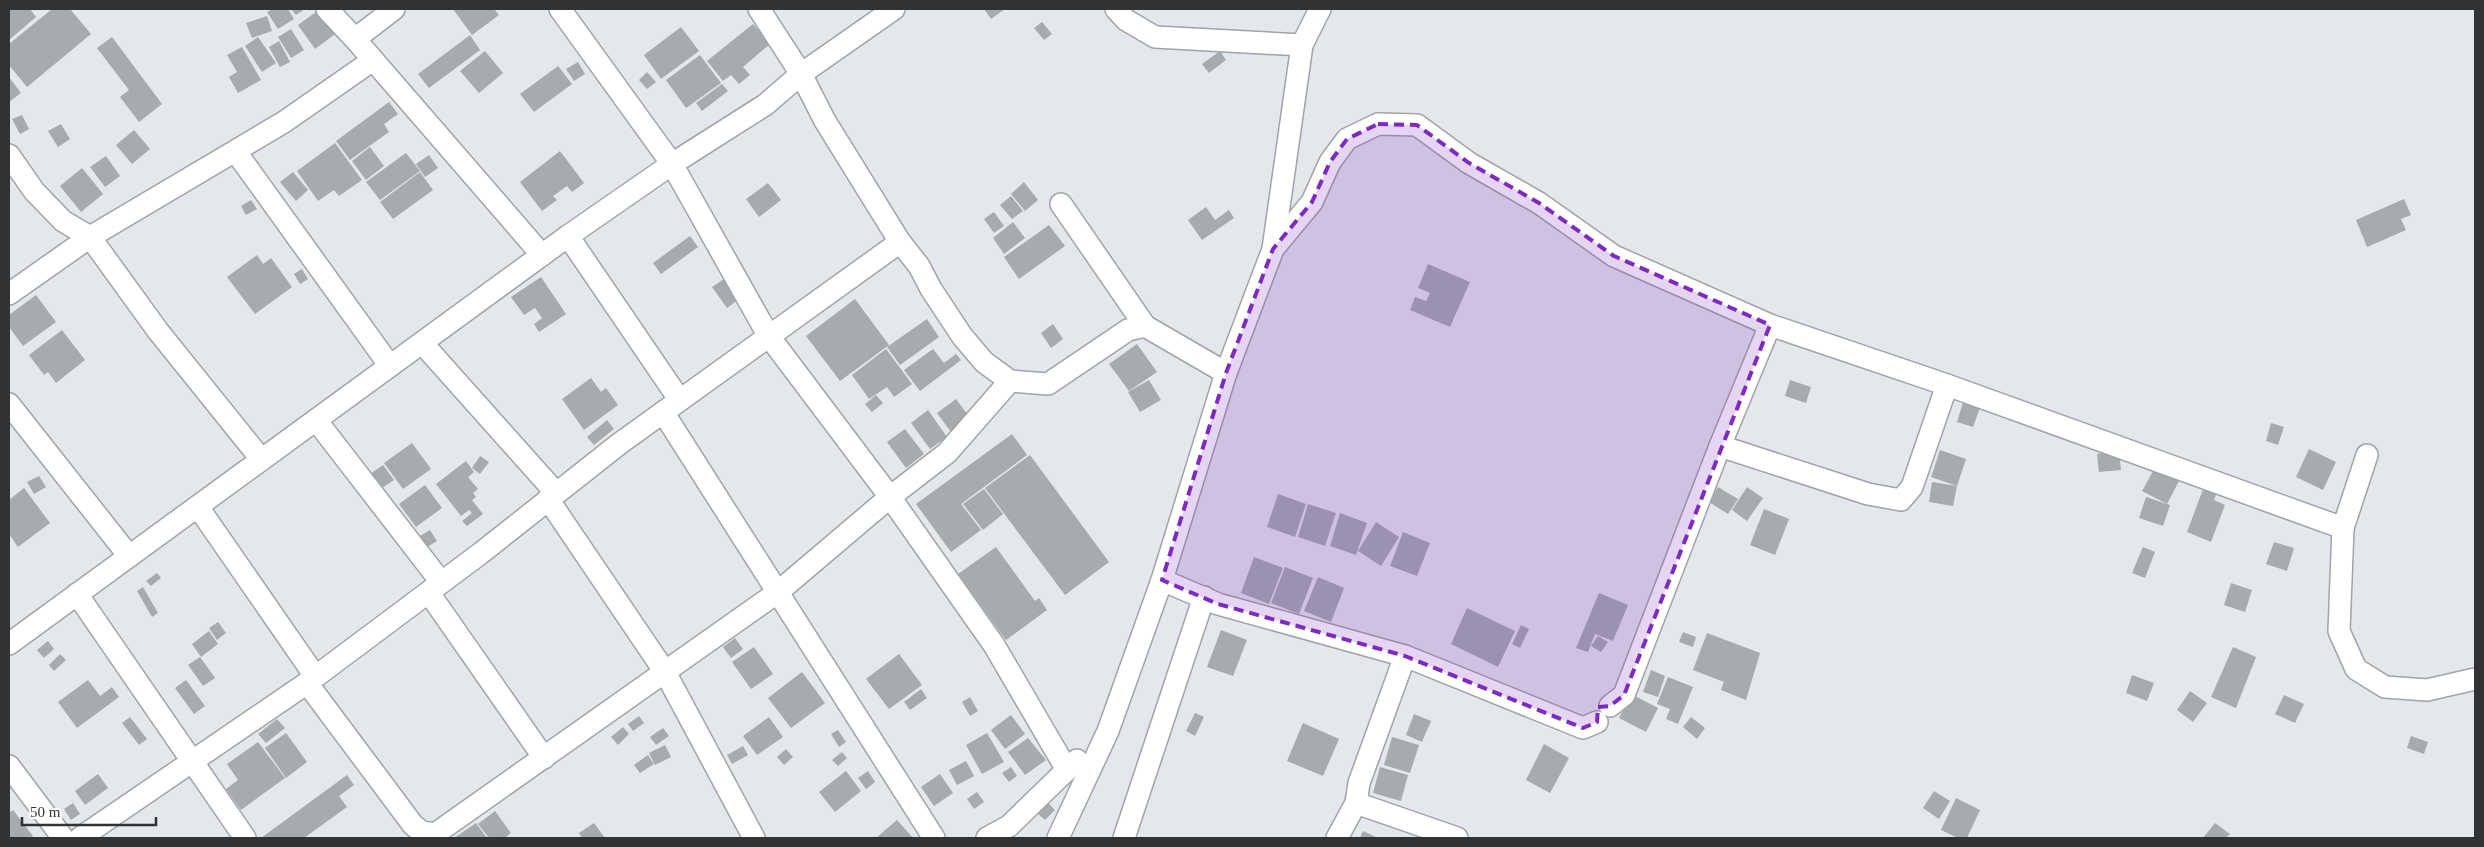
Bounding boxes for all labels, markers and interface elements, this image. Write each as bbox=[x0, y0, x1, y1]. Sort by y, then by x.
scale bar bbox=[22, 794, 156, 826]
text: 50 m bbox=[30, 804, 61, 820]

